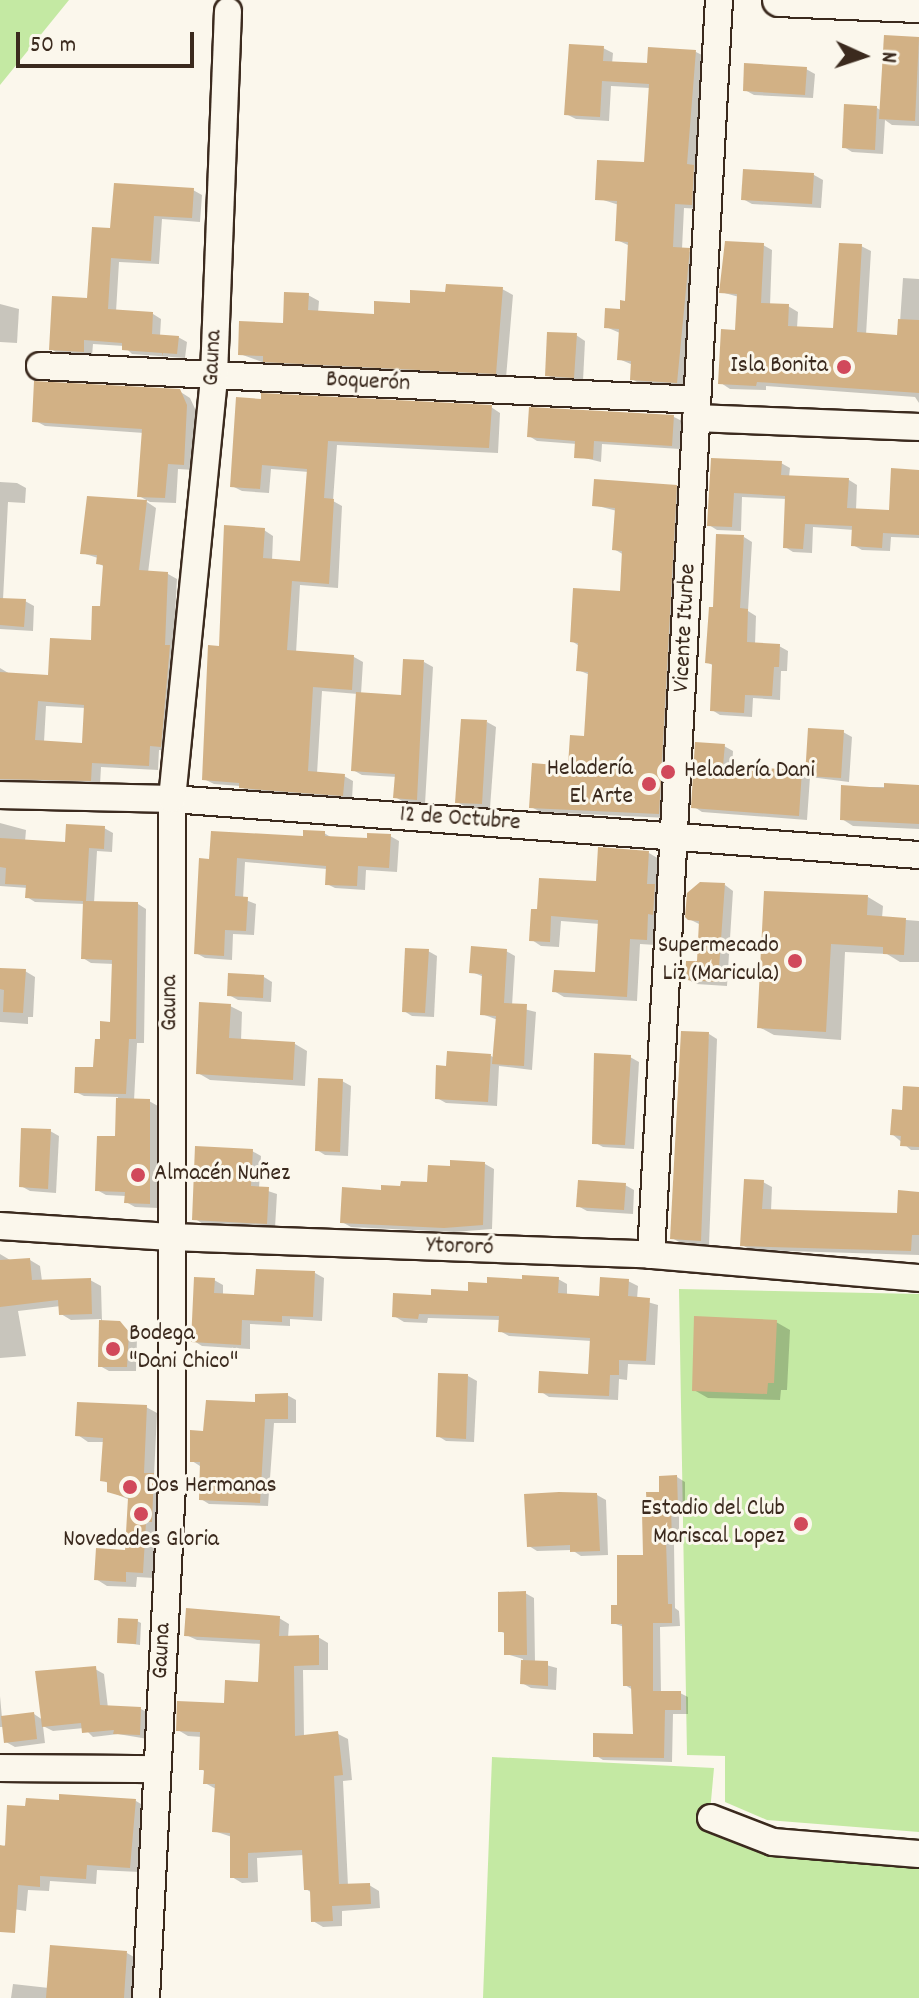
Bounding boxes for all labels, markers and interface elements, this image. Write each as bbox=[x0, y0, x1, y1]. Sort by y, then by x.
scale bar bbox=[20, 16, 198, 66]
north arrow bbox=[823, 16, 903, 96]
text: 50 m bbox=[30, 29, 76, 63]
text: N bbox=[872, 51, 903, 64]
street label: Gauna bbox=[198, 329, 230, 387]
place label: Isla Bonita bbox=[730, 353, 828, 381]
marker: Isla Bonita bbox=[835, 358, 853, 376]
street label: Boquerón bbox=[325, 366, 411, 400]
street label: Vicente Iturbe bbox=[668, 563, 704, 693]
place label: Heladería El Arte bbox=[547, 756, 633, 812]
place label: Heladería Dani bbox=[684, 758, 815, 786]
marker: Heladería Dani bbox=[659, 763, 677, 781]
marker: Heladería El Arte bbox=[640, 775, 658, 793]
street label: 12 de Octubre bbox=[399, 801, 521, 839]
place label: Supermecado Liz (Maricula) bbox=[658, 933, 779, 989]
marker: Supermecado Liz (Maricula) bbox=[786, 952, 804, 970]
street label: Gauna bbox=[157, 975, 185, 1031]
place label: Almacén Nuñez bbox=[154, 1161, 290, 1189]
marker: Almacén Nuñez bbox=[129, 1166, 147, 1184]
street label: Ytororó bbox=[426, 1232, 494, 1264]
place label: Bodega "Dani Chico" bbox=[129, 1321, 238, 1377]
marker: Bodega "Dani Chico" bbox=[104, 1340, 122, 1358]
place label: Dos Hermanas bbox=[146, 1473, 277, 1501]
marker: Dos Hermanas bbox=[121, 1478, 139, 1496]
place label: Estadio del Club Mariscal Lopez bbox=[641, 1496, 785, 1552]
marker: Novedades Gloria bbox=[132, 1505, 150, 1523]
marker: Estadio del Club Mariscal Lopez bbox=[792, 1515, 810, 1533]
place label: Novedades Gloria bbox=[63, 1527, 219, 1555]
street label: Gauna bbox=[147, 1622, 179, 1680]

